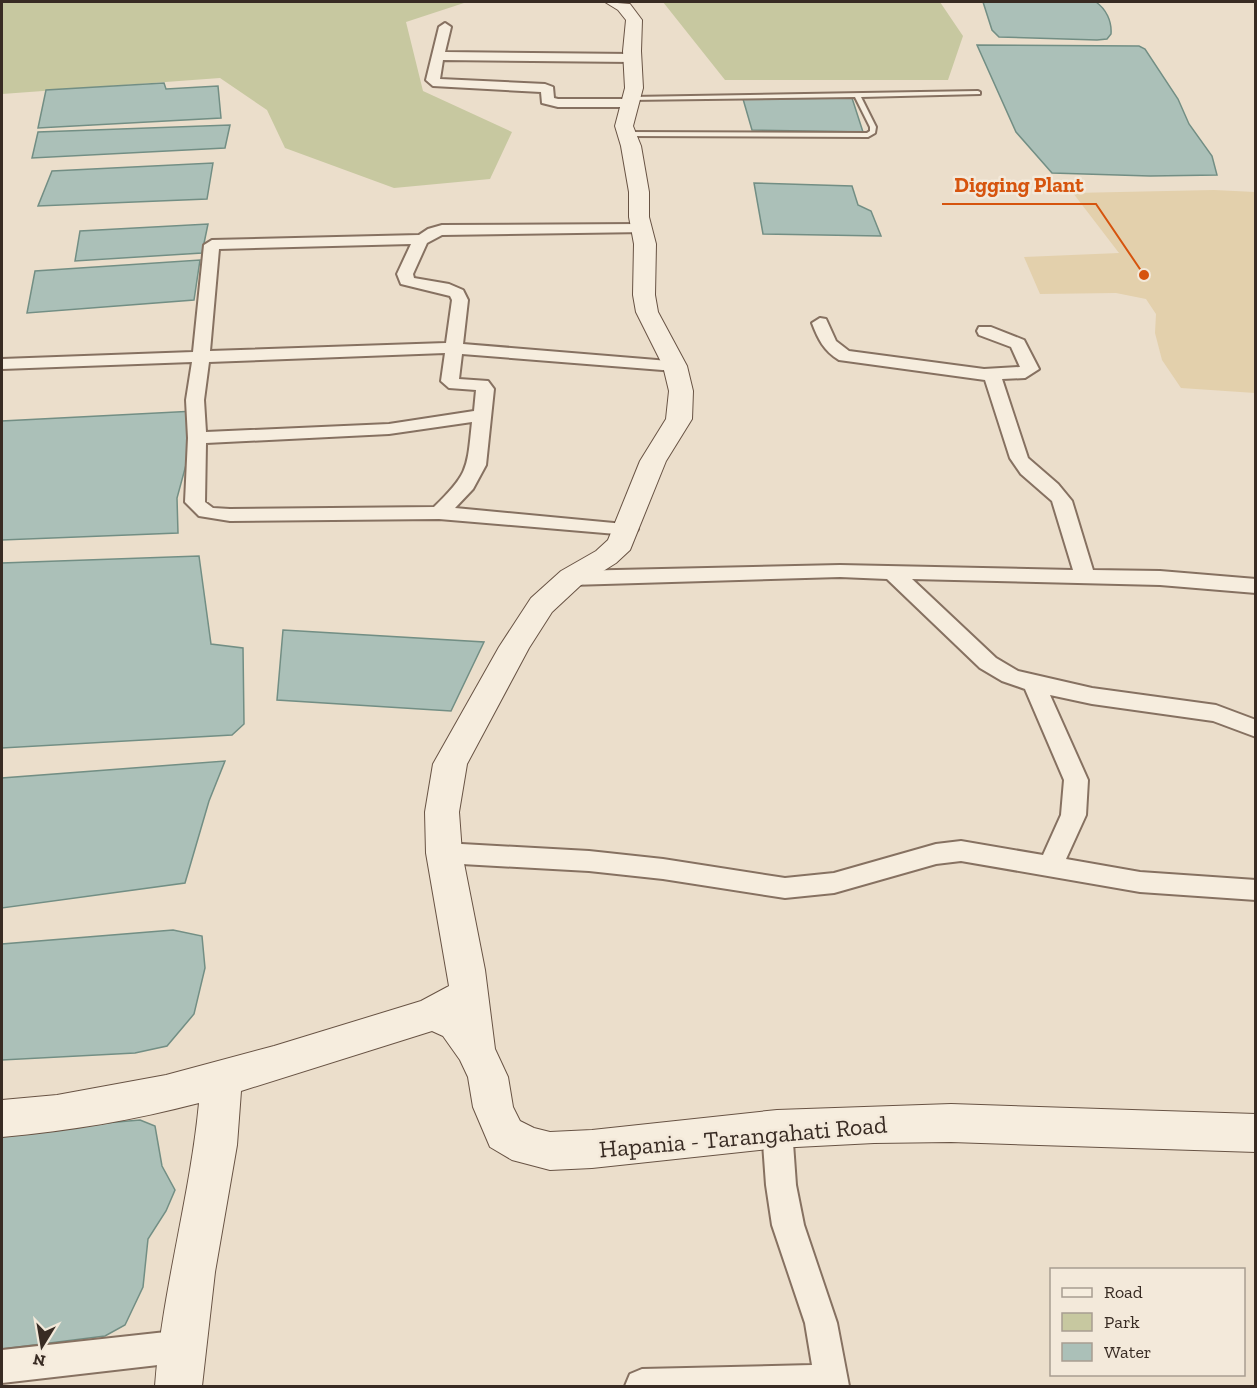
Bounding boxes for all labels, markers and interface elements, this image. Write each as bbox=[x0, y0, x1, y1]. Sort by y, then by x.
callout: Digging Plant bbox=[942, 165, 1096, 204]
text: Digging Plant bbox=[954, 172, 1084, 197]
street label: Hapania - Tarangahati Road bbox=[598, 1109, 888, 1164]
legend bbox=[1050, 1268, 1245, 1376]
text: Road bbox=[1104, 1281, 1143, 1303]
text: Park bbox=[1104, 1311, 1140, 1333]
north arrow bbox=[12, 1316, 72, 1376]
text: Water bbox=[1104, 1341, 1151, 1363]
text: N bbox=[31, 1350, 47, 1371]

